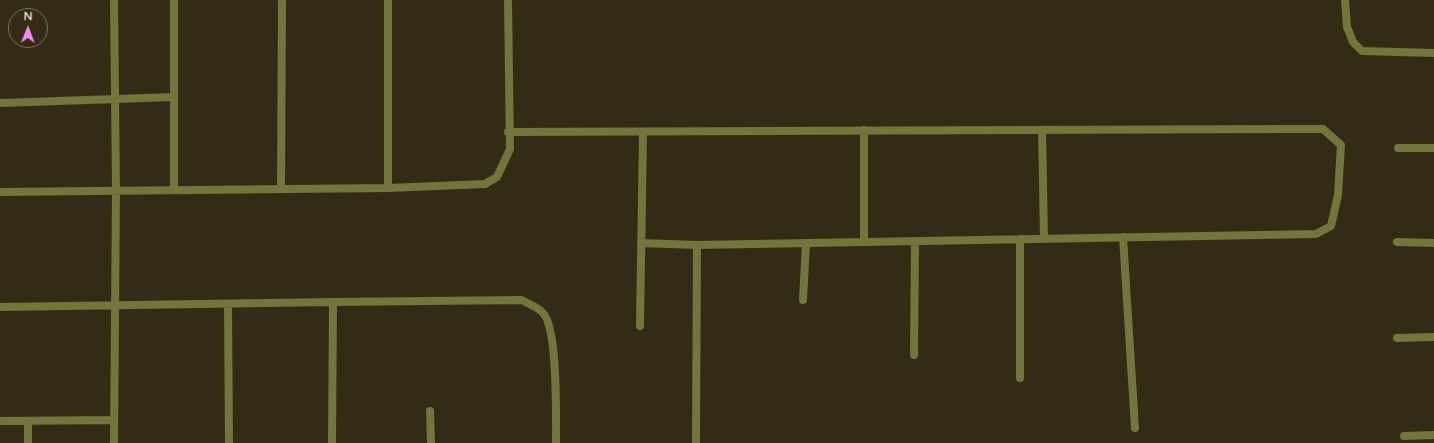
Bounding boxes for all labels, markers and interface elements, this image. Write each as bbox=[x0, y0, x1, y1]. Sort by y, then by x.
north arrow bbox=[8, 8, 48, 48]
text: N bbox=[24, 10, 33, 23]

